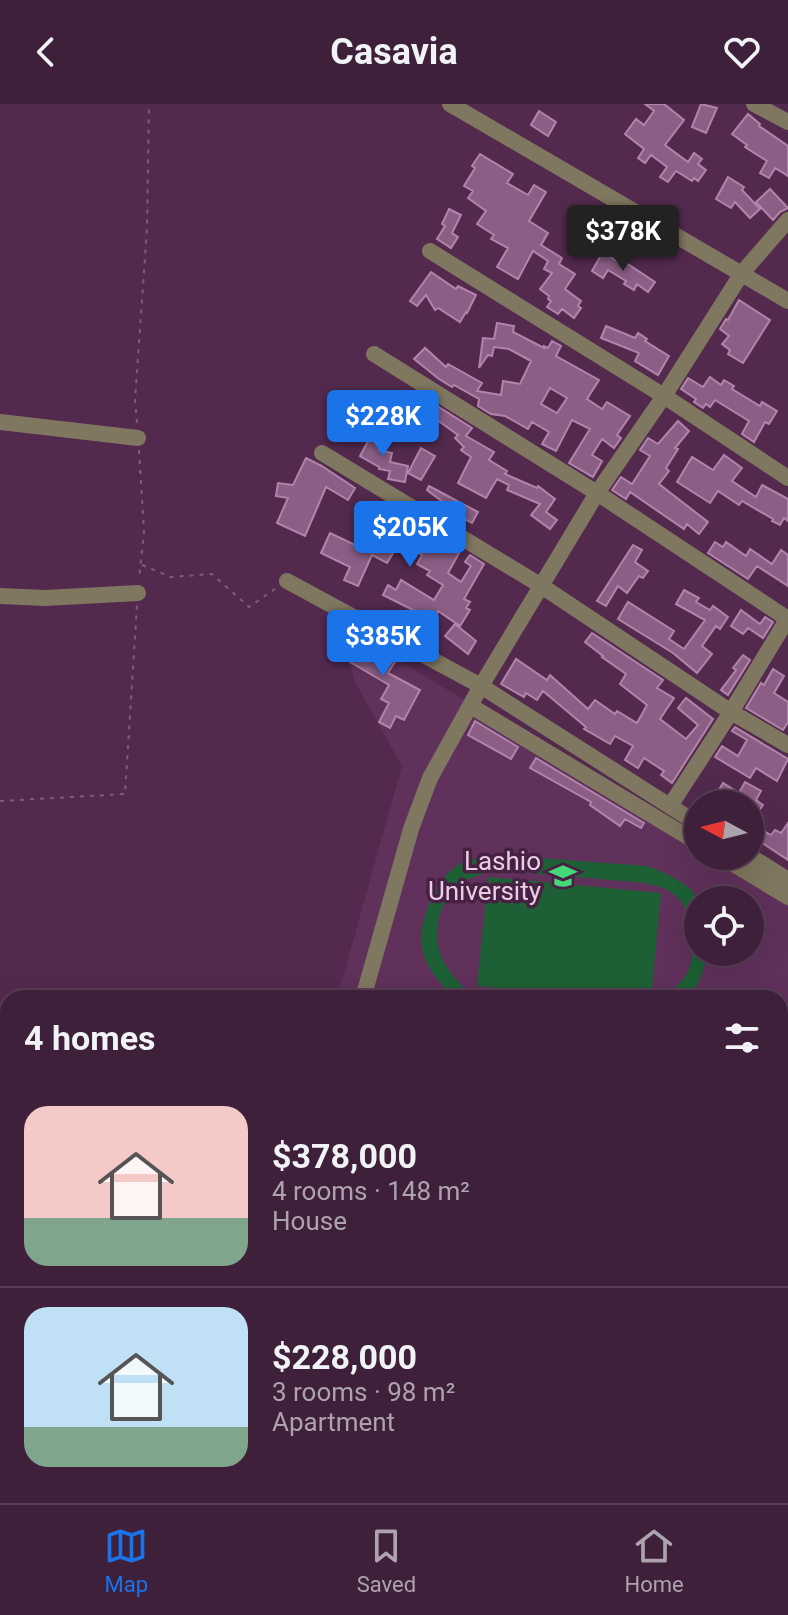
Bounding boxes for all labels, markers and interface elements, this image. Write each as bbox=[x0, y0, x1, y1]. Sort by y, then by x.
icon: back bbox=[24, 30, 68, 74]
icon: heart bbox=[720, 30, 764, 74]
text: Casavia bbox=[330, 31, 458, 73]
pin: $378K bbox=[567, 205, 679, 273]
text: $378K bbox=[585, 216, 661, 246]
pin: $228K bbox=[327, 390, 439, 458]
text: $228K bbox=[345, 401, 421, 431]
pin: $205K bbox=[354, 501, 466, 569]
text: $205K bbox=[372, 512, 448, 542]
pin: $385K bbox=[327, 610, 439, 678]
text: $385K bbox=[345, 621, 421, 651]
north arrow bbox=[684, 790, 764, 870]
map controls bbox=[684, 790, 764, 966]
place label: Lashio University bbox=[428, 846, 541, 906]
school or university icon: Lashio University bbox=[548, 861, 578, 891]
button: locate bbox=[684, 886, 764, 966]
icon: filters bbox=[720, 1016, 764, 1060]
text: 4 homes bbox=[24, 1018, 155, 1058]
text: $378,000 bbox=[272, 1136, 417, 1176]
icon: home bbox=[88, 1138, 184, 1234]
text: 4 rooms · 148 m² bbox=[272, 1176, 470, 1206]
text: House bbox=[272, 1206, 347, 1236]
text: $228,000 bbox=[272, 1337, 417, 1377]
icon: home bbox=[88, 1339, 184, 1435]
text: 3 rooms · 98 m² bbox=[272, 1377, 455, 1407]
text: Apartment bbox=[272, 1407, 395, 1437]
tab: Map bbox=[104, 1524, 148, 1597]
tab: Saved bbox=[357, 1524, 416, 1597]
tab: Home bbox=[625, 1524, 684, 1597]

